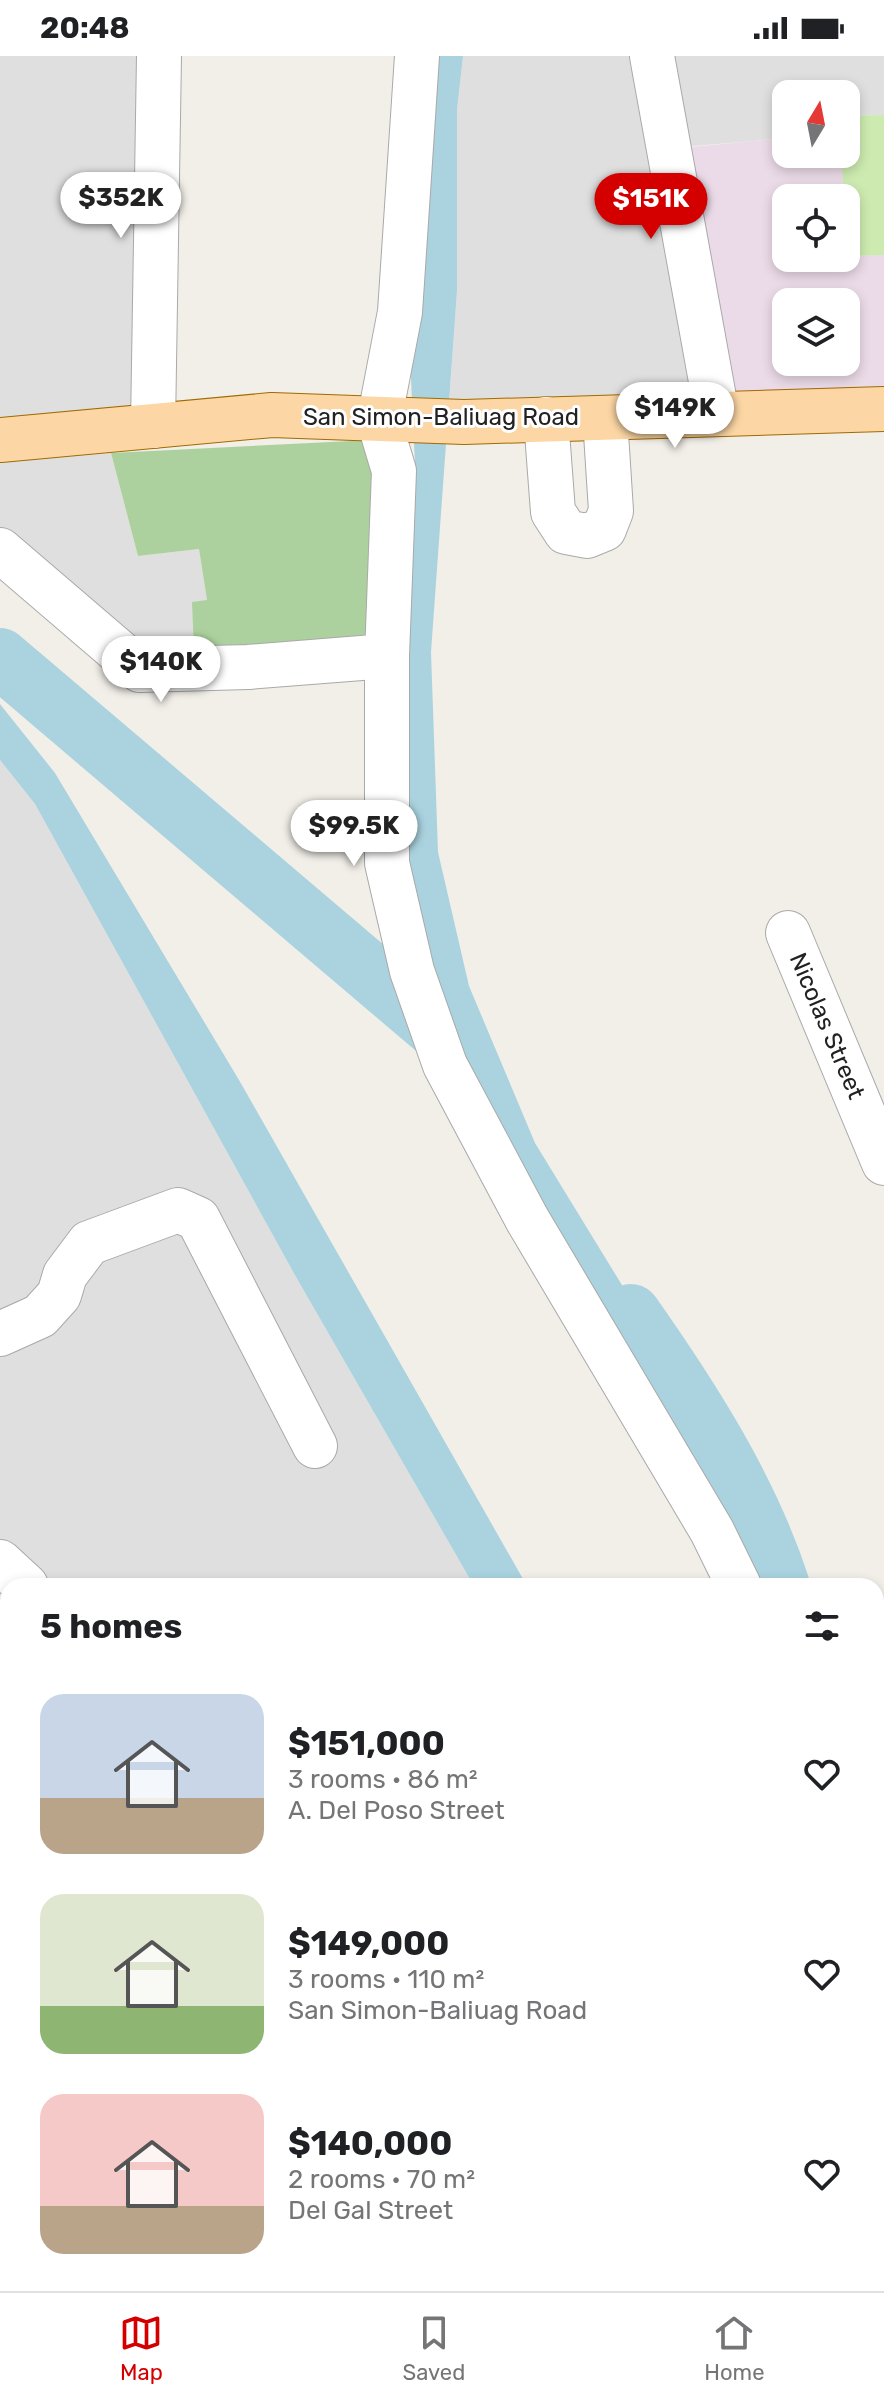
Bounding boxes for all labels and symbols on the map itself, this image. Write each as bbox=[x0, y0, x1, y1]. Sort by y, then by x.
north arrow bbox=[772, 80, 860, 168]
pin: $352K bbox=[65, 172, 177, 240]
pin: $151K bbox=[595, 173, 707, 241]
pin: $149K bbox=[619, 382, 731, 450]
street label: San Simon-Baliuag Road bbox=[303, 403, 579, 431]
pin: $140K bbox=[105, 636, 217, 704]
pin: $99.5K bbox=[289, 800, 419, 868]
street label: Nicolas Street bbox=[784, 949, 870, 1103]

